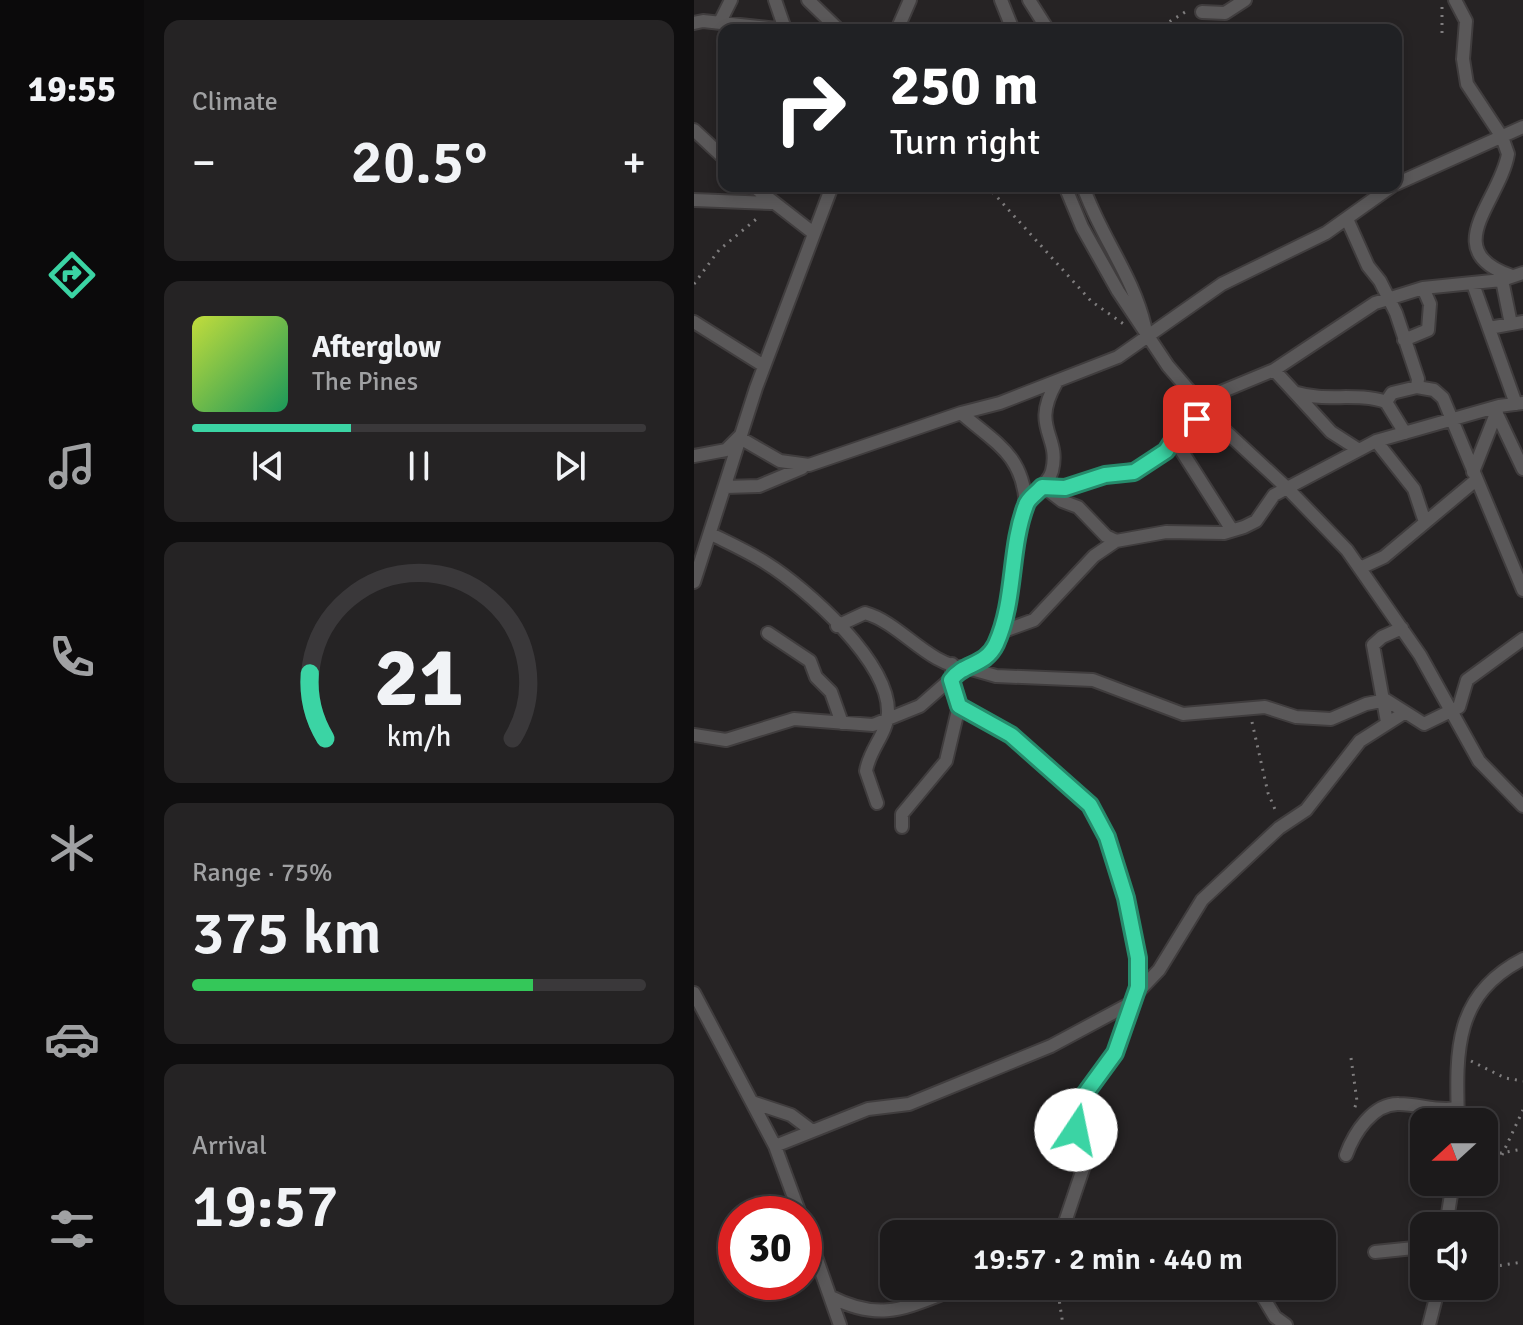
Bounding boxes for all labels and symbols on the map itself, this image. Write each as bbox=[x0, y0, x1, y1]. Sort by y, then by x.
pin bbox=[1163, 385, 1231, 453]
position arrow bbox=[1034, 1088, 1118, 1172]
north arrow bbox=[1410, 1108, 1498, 1196]
speed limit sign: 30 bbox=[718, 1196, 822, 1300]

